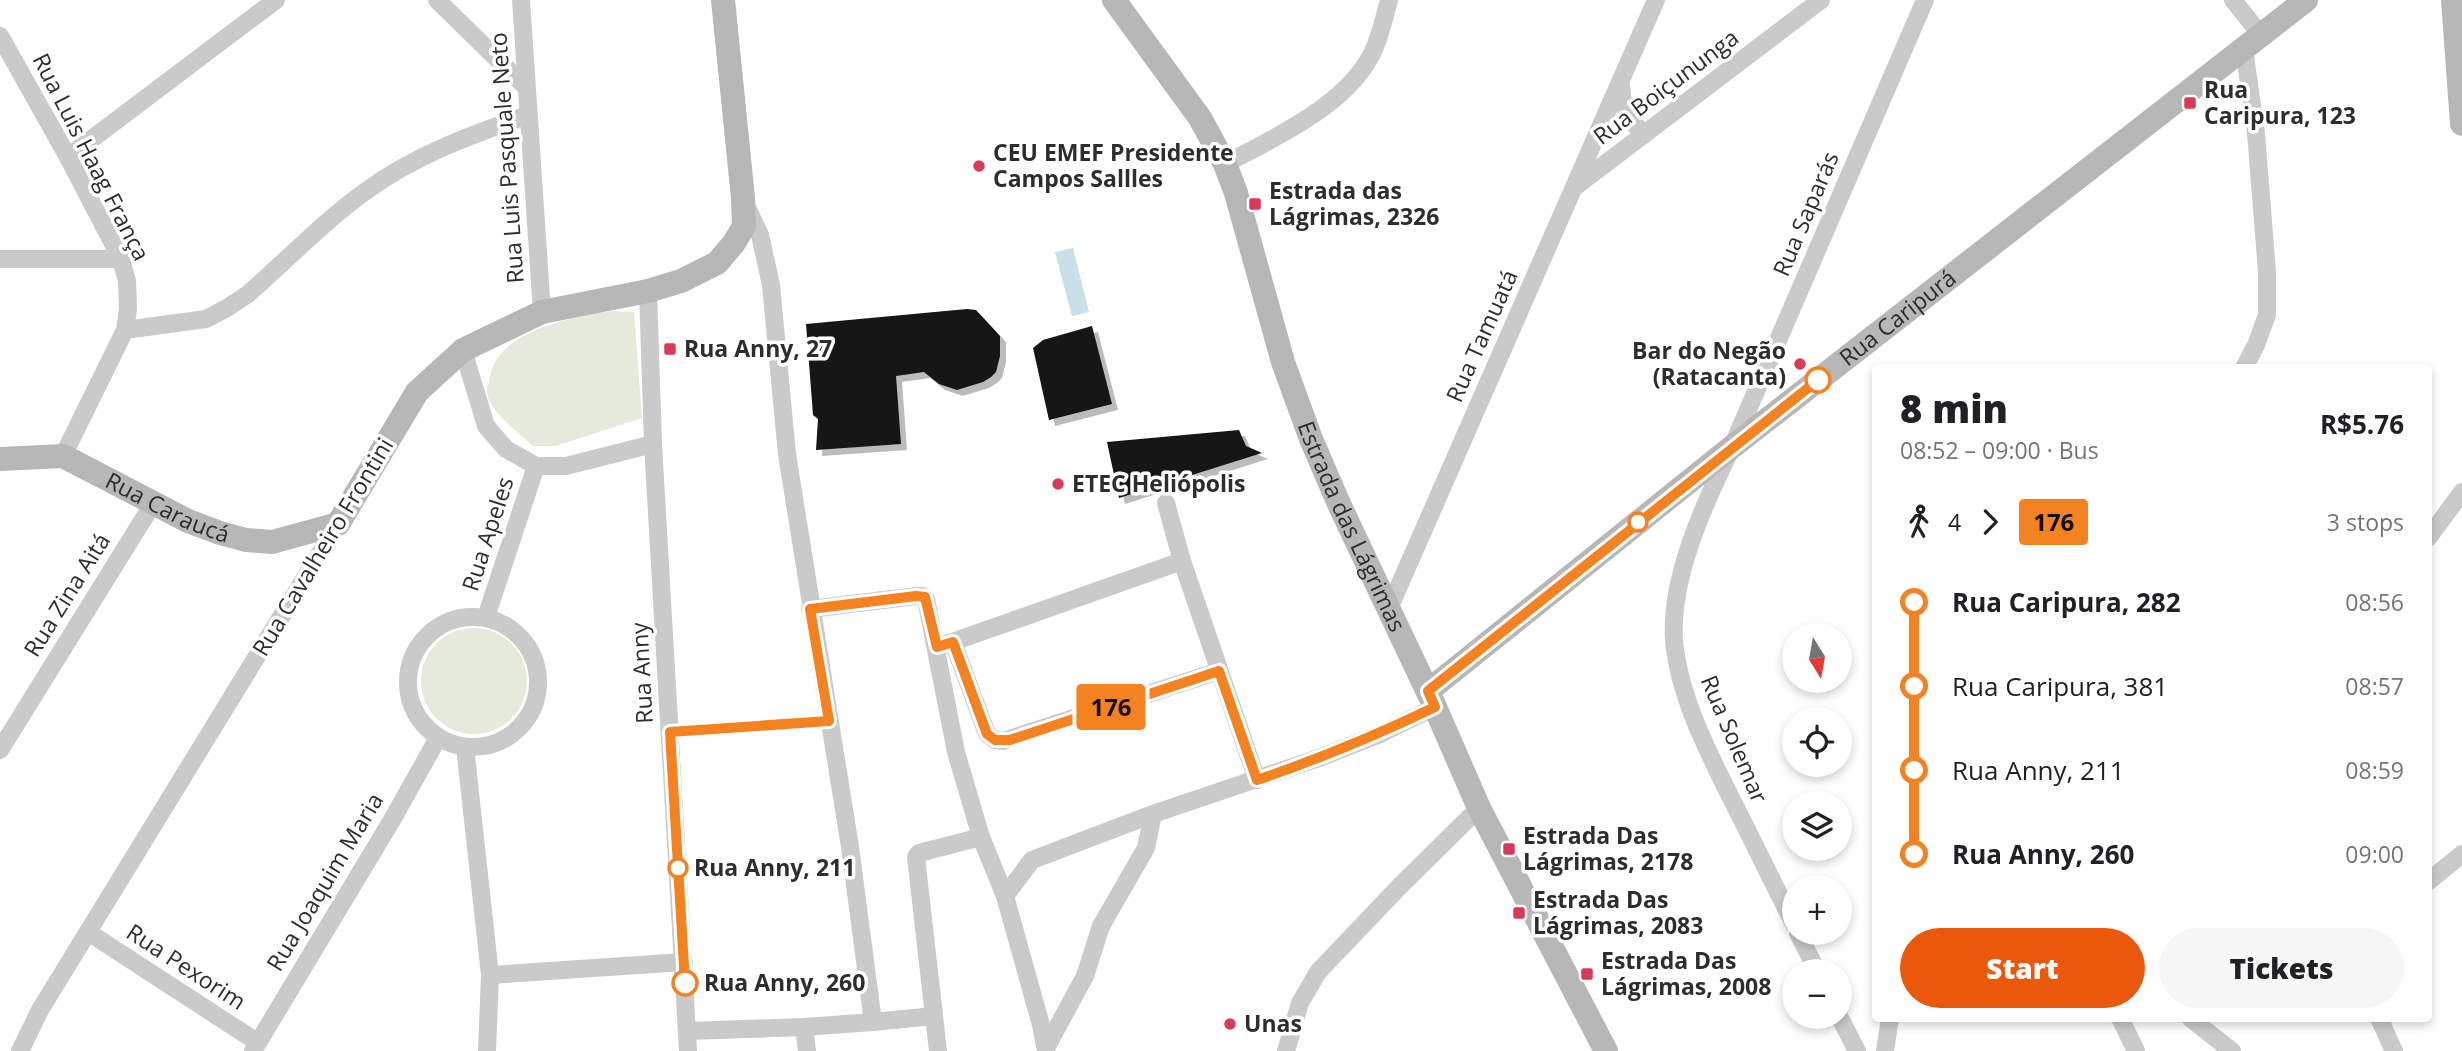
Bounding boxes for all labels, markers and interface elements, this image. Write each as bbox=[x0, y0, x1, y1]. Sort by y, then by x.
street label: Rua Boiçununga bbox=[1586, 21, 1745, 151]
street label: Rua Luis Pasquale Neto bbox=[481, 32, 531, 285]
street label: Rua Luis Haag França bbox=[26, 47, 158, 266]
place label: Rua Caripura, 123 bbox=[2204, 73, 2356, 131]
marker: Rua Caripura, 123 bbox=[2182, 95, 2198, 111]
place label: CEU EMEF Presidente Campos Sallles bbox=[993, 136, 1234, 194]
street label: Rua Saparás bbox=[1764, 146, 1846, 281]
marker: CEU EMEF Presidente Campos Sallles bbox=[971, 158, 987, 174]
place label: Estrada das Lágrimas, 2326 bbox=[1269, 174, 1439, 232]
marker: Estrada das Lágrimas, 2326 bbox=[1247, 196, 1263, 212]
street label: Rua Caripurá bbox=[1832, 261, 1962, 373]
street label: Rua Tamuatá bbox=[1438, 264, 1525, 407]
place label: Rua Anny, 27 bbox=[684, 332, 832, 364]
place label: Bar do Negão (Ratacanta) bbox=[1632, 334, 1786, 392]
marker: Rua Anny, 27 bbox=[662, 341, 678, 357]
marker: Bar do Negão (Ratacanta) bbox=[1792, 356, 1808, 372]
unlabelled marker bbox=[1805, 367, 1831, 393]
text: 8 min bbox=[1900, 382, 2008, 434]
text: R$5.76 bbox=[2320, 406, 2404, 442]
street label: Estrada das Lágrimas bbox=[1291, 416, 1414, 637]
street label: Rua Cavalheiro Frontini bbox=[244, 431, 400, 662]
text: 08:52 – 09:00 · Bus bbox=[1900, 434, 2099, 466]
street label: Rua Caraucá bbox=[100, 464, 233, 550]
place label: ETEC Heliópolis bbox=[1072, 467, 1245, 499]
street label: Rua Apeles bbox=[454, 473, 521, 595]
marker: ETEC Heliópolis bbox=[1050, 476, 1066, 492]
icon: walk bbox=[1900, 503, 1938, 541]
icon: forward bbox=[1971, 503, 2009, 541]
text: 176 bbox=[2033, 505, 2074, 538]
text: 4 bbox=[1948, 506, 1961, 538]
text: 3 stops bbox=[2327, 506, 2404, 538]
unlabelled marker bbox=[1628, 512, 1648, 532]
street label: Rua Zina Aitá bbox=[15, 527, 117, 662]
text: Rua Caripura, 282 bbox=[1952, 584, 2181, 620]
text: 08:56 bbox=[2345, 586, 2404, 618]
street label: Rua Anny bbox=[622, 621, 660, 724]
north arrow bbox=[1782, 623, 1852, 693]
map controls bbox=[1782, 623, 1852, 1029]
text: Rua Caripura, 381 bbox=[1952, 668, 2168, 704]
street label: Rua Solemar bbox=[1694, 670, 1776, 808]
text: 08:57 bbox=[2345, 670, 2404, 702]
line badge: 176 bbox=[1071, 684, 1151, 730]
text: 176 bbox=[1090, 690, 1132, 723]
button: locate bbox=[1782, 707, 1852, 777]
text: Rua Anny, 211 bbox=[1952, 752, 2125, 788]
text: 08:59 bbox=[2345, 754, 2404, 786]
street label: Rua Joaquim Maria bbox=[258, 786, 390, 977]
button: layers bbox=[1782, 791, 1852, 861]
place label: Estrada Das Lágrimas, 2178 bbox=[1523, 819, 1693, 877]
text: Rua Anny, 260 bbox=[1952, 836, 2134, 872]
text: 09:00 bbox=[2345, 838, 2404, 870]
marker: Estrada Das Lágrimas, 2178 bbox=[1501, 841, 1517, 857]
place label: Rua Anny, 211 bbox=[694, 851, 855, 883]
marker: Rua Anny, 211 bbox=[668, 858, 688, 878]
button: + bbox=[1782, 875, 1852, 945]
place label: Estrada Das Lágrimas, 2083 bbox=[1533, 883, 1703, 941]
marker: Estrada Das Lágrimas, 2083 bbox=[1511, 905, 1527, 921]
street label: Rua Pexorim bbox=[121, 916, 252, 1017]
button: Start bbox=[1900, 928, 2145, 1008]
button: Tickets bbox=[2159, 928, 2404, 1008]
place label: Estrada Das Lágrimas, 2008 bbox=[1601, 944, 1771, 1002]
button: − bbox=[1782, 959, 1852, 1029]
place label: Rua Anny, 260 bbox=[704, 966, 865, 998]
marker: Estrada Das Lágrimas, 2008 bbox=[1579, 966, 1595, 982]
marker: Rua Anny, 260 bbox=[672, 970, 698, 996]
place label: Unas bbox=[1244, 1007, 1302, 1039]
marker: Unas bbox=[1222, 1016, 1238, 1032]

